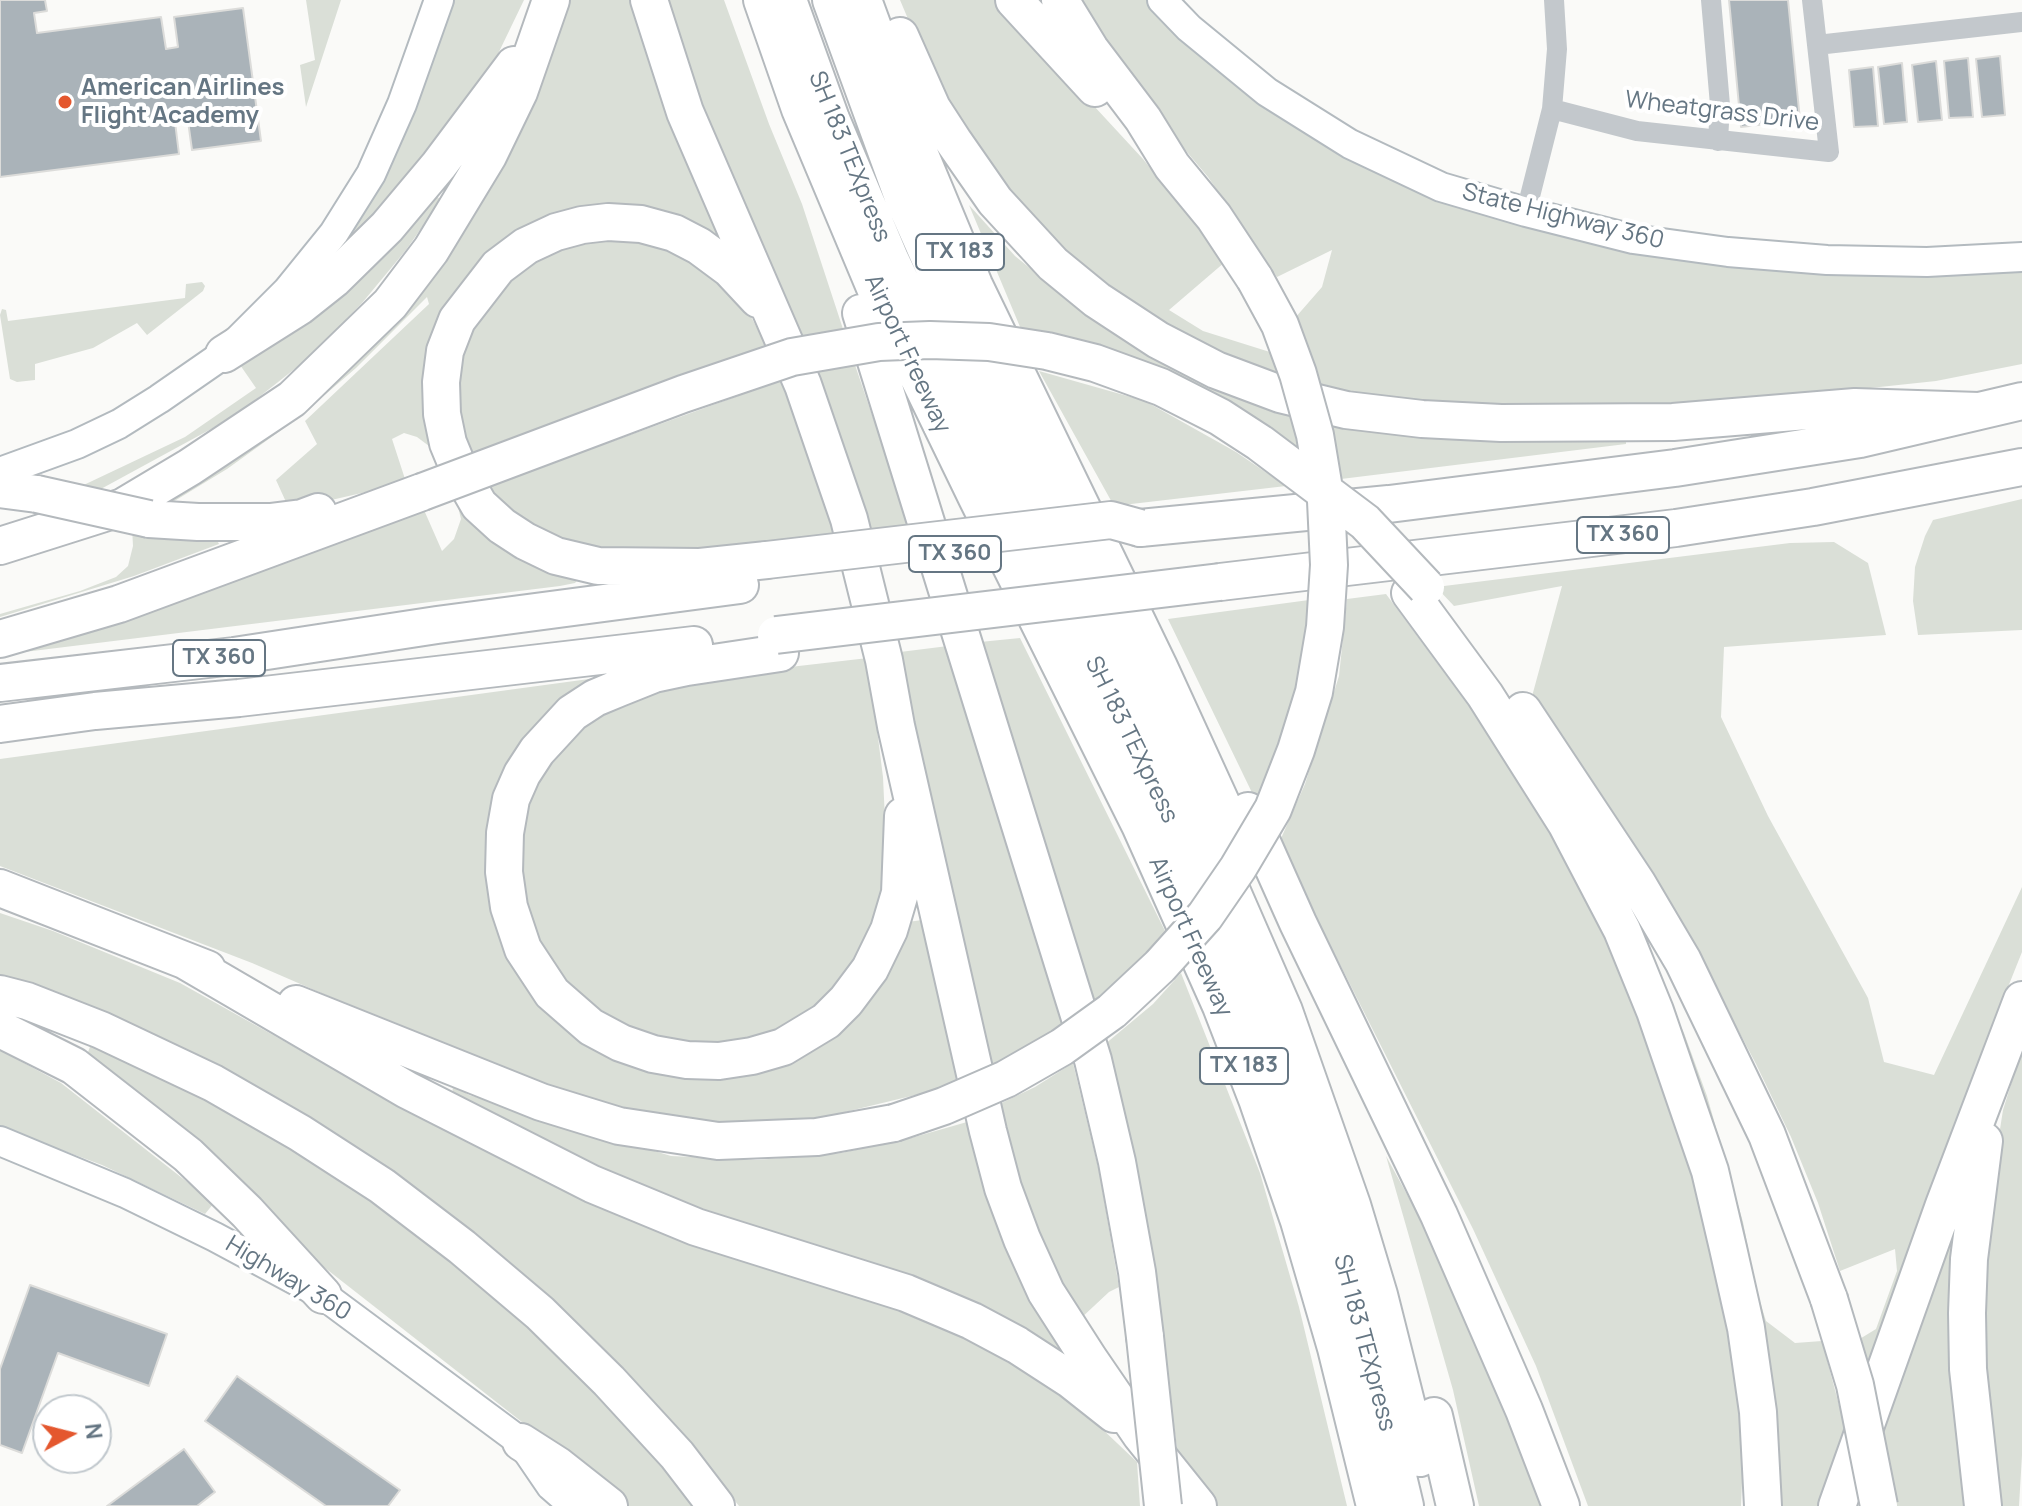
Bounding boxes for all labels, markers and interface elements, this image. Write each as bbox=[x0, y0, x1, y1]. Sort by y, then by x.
street label: SH 183 TEXpress bbox=[802, 67, 896, 247]
place label: American Airlines Flight Academy bbox=[81, 74, 285, 130]
street label: Wheatgrass Drive bbox=[1623, 86, 1821, 138]
marker: American Airlines Flight Academy bbox=[56, 93, 74, 111]
street label: State Highway 360 bbox=[1459, 178, 1667, 256]
road number: TX 183 bbox=[916, 234, 1004, 270]
street label: Airport Freeway bbox=[858, 270, 956, 438]
road number: TX 360 bbox=[1577, 517, 1669, 553]
road number: TX 360 bbox=[909, 536, 1001, 572]
road number: TX 360 bbox=[173, 640, 265, 676]
street label: SH 183 TEXpress bbox=[1078, 652, 1184, 828]
street label: Airport Freeway bbox=[1142, 853, 1238, 1021]
road number: TX 183 bbox=[1200, 1048, 1288, 1084]
street label: Highway 360 bbox=[220, 1230, 356, 1328]
street label: SH 183 TEXpress bbox=[1327, 1251, 1401, 1435]
north arrow bbox=[32, 1394, 112, 1474]
text: N bbox=[78, 1422, 110, 1441]

